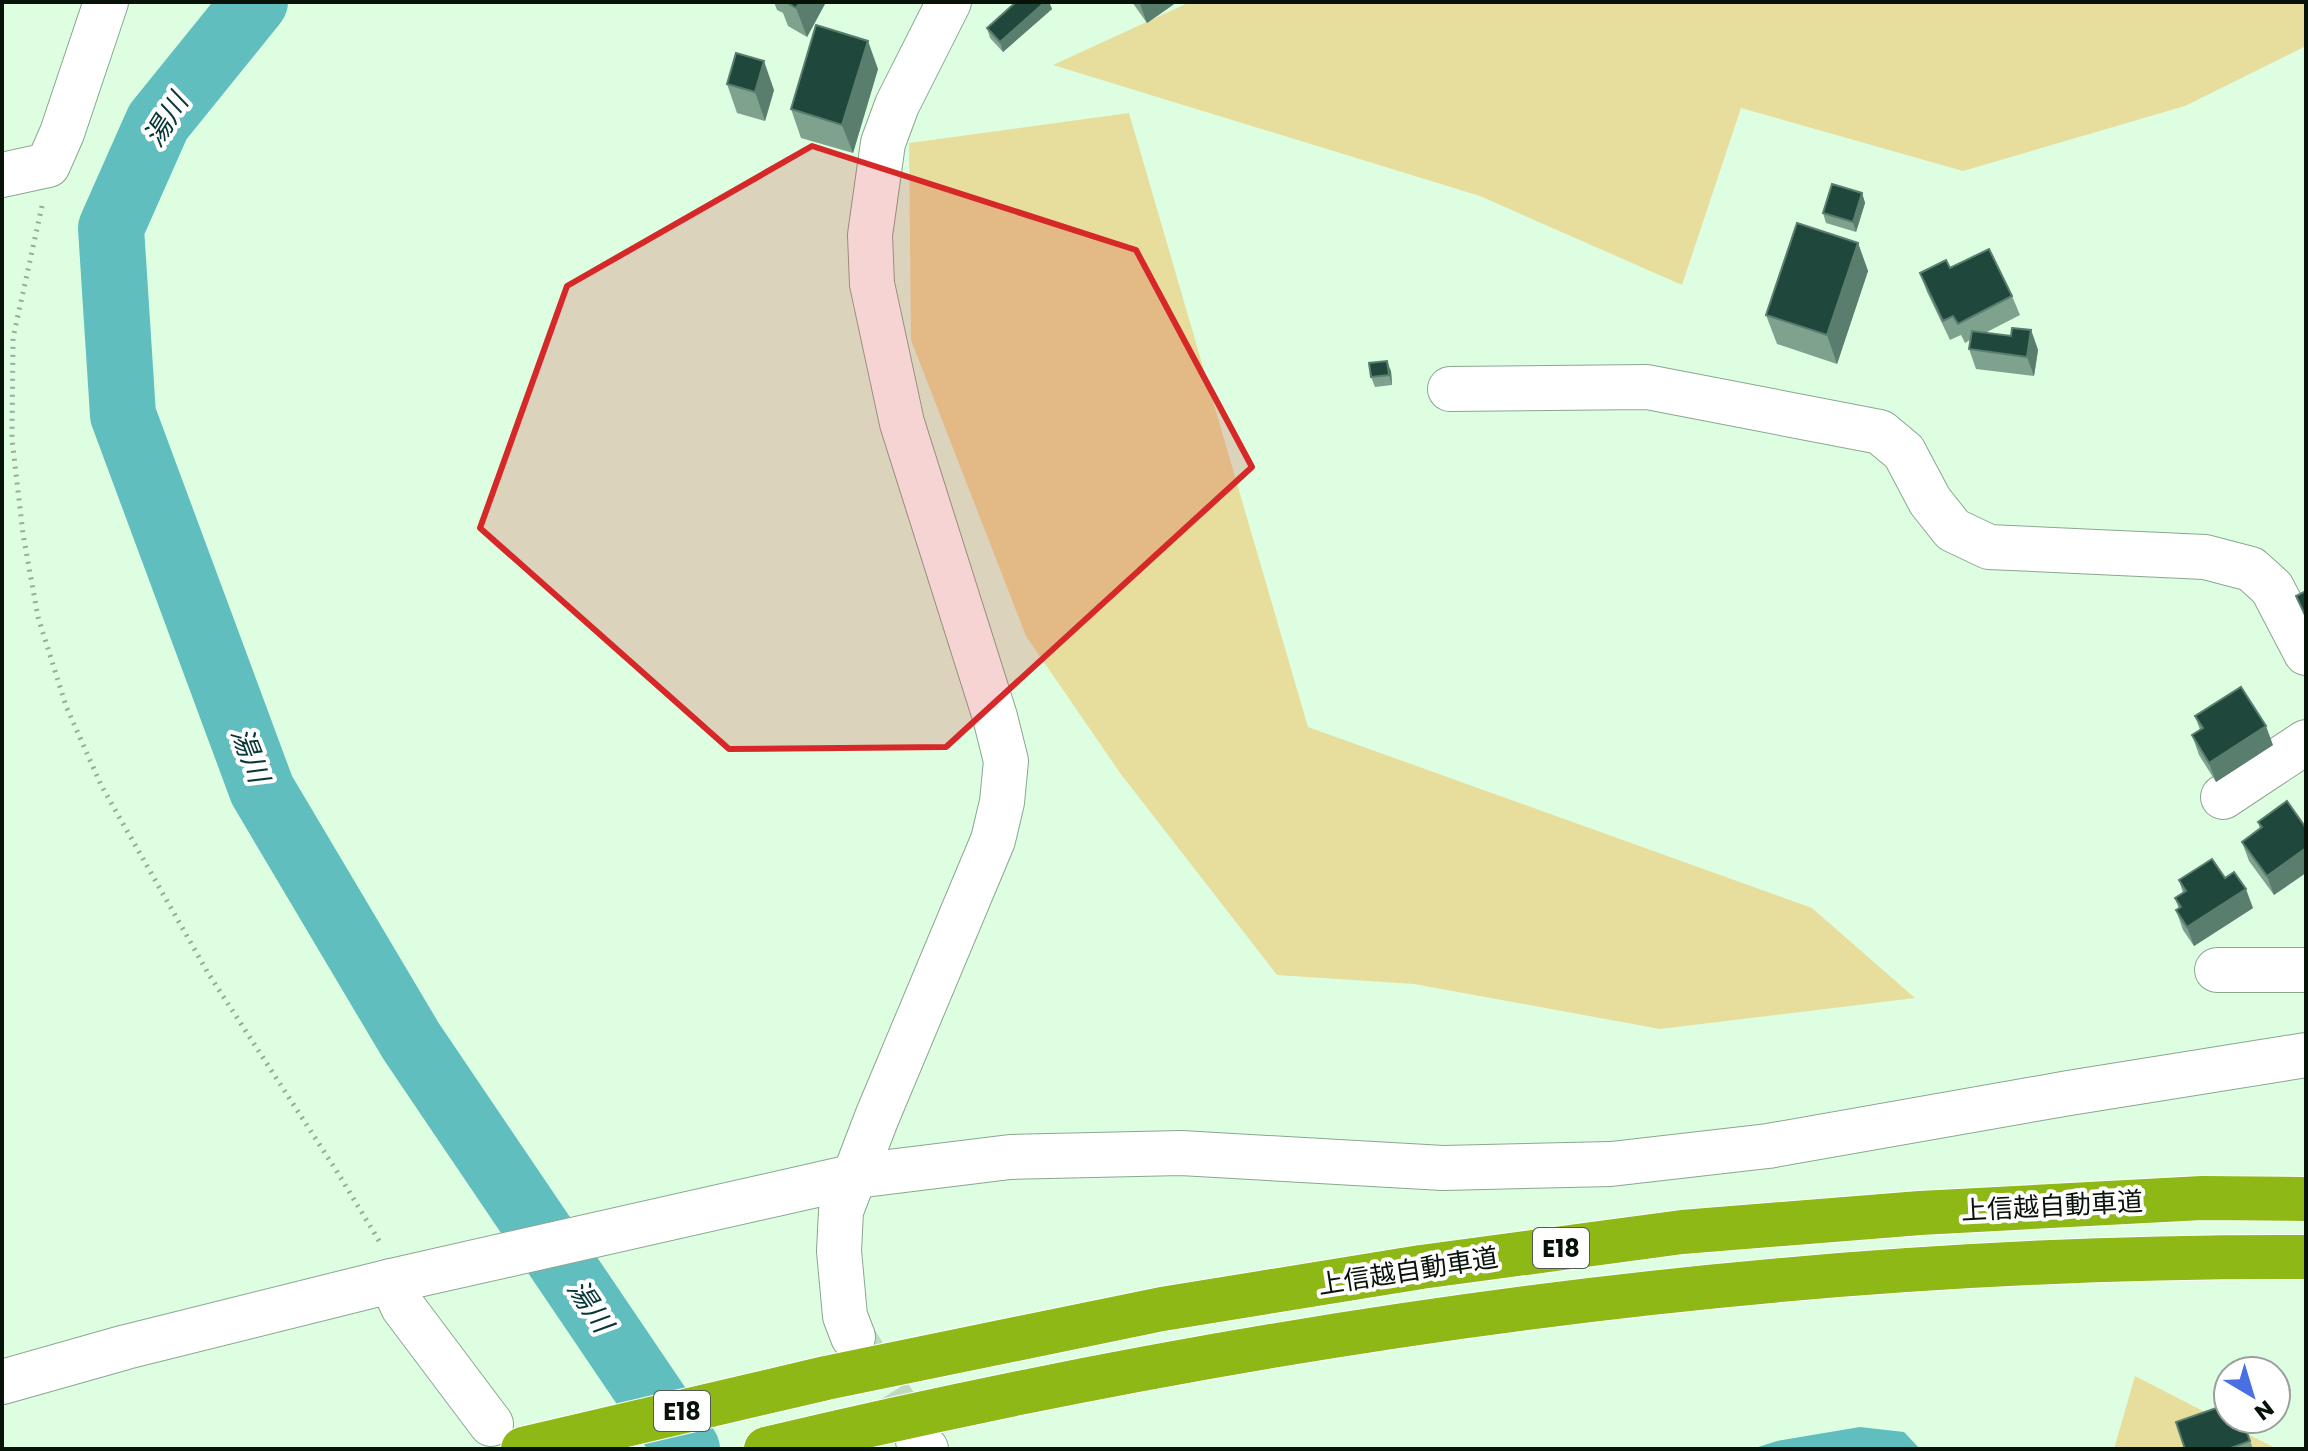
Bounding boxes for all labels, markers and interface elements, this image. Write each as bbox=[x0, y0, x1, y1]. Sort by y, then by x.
water label: 湯川 bbox=[135, 83, 199, 154]
water label: 湯川 bbox=[222, 722, 279, 791]
street label: 上信越自動車道 bbox=[1960, 1183, 2144, 1229]
road number: E18 bbox=[1533, 1228, 1589, 1268]
street label: 上信越自動車道 bbox=[1315, 1239, 1501, 1303]
water label: 湯川 bbox=[558, 1272, 623, 1343]
north arrow bbox=[2212, 1355, 2292, 1435]
road number: E18 bbox=[654, 1391, 710, 1431]
text: N bbox=[2248, 1393, 2280, 1428]

